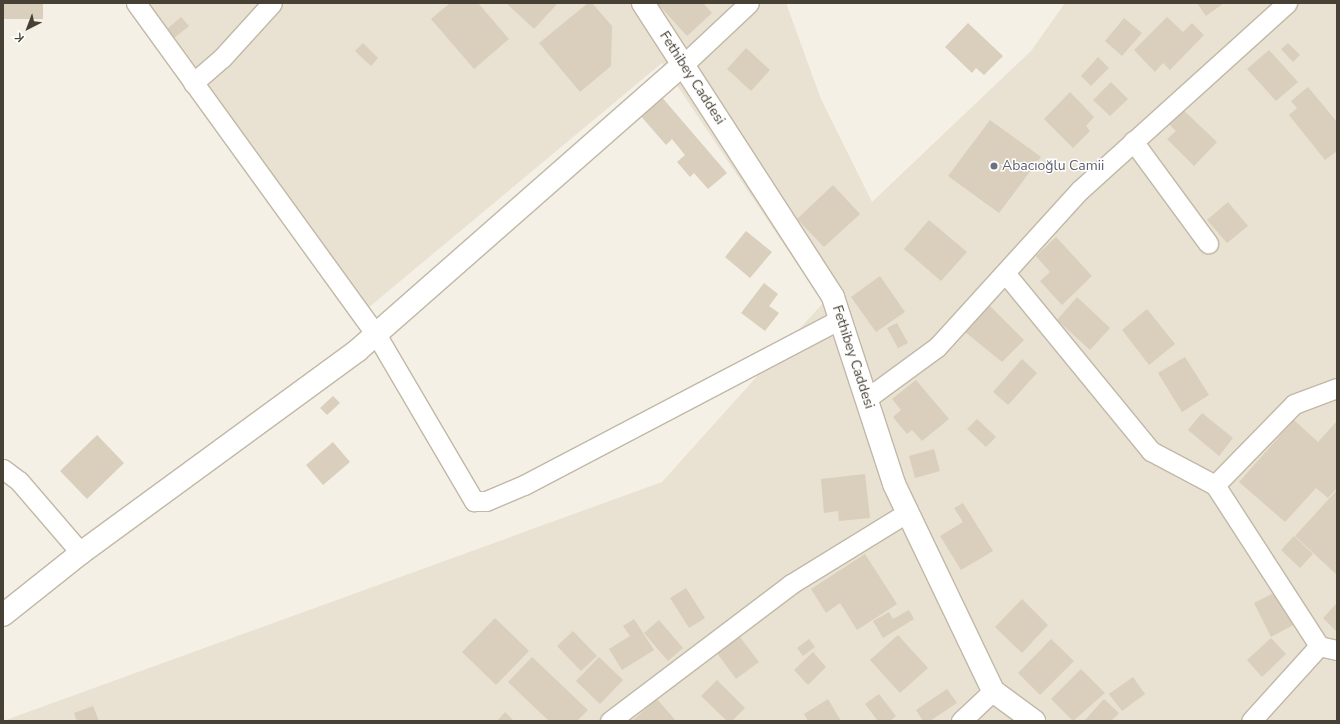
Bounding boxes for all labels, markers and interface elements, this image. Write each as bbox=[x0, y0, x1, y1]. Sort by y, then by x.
north arrow bbox=[8, 8, 48, 48]
street label: Fethibey Caddesi bbox=[656, 28, 728, 128]
text: K bbox=[12, 29, 27, 45]
place label: Abacıoğlu Camii bbox=[1002, 158, 1104, 174]
marker: Abacıoğlu Camii bbox=[989, 161, 999, 171]
street label: Fethibey Caddesi bbox=[828, 303, 878, 411]

